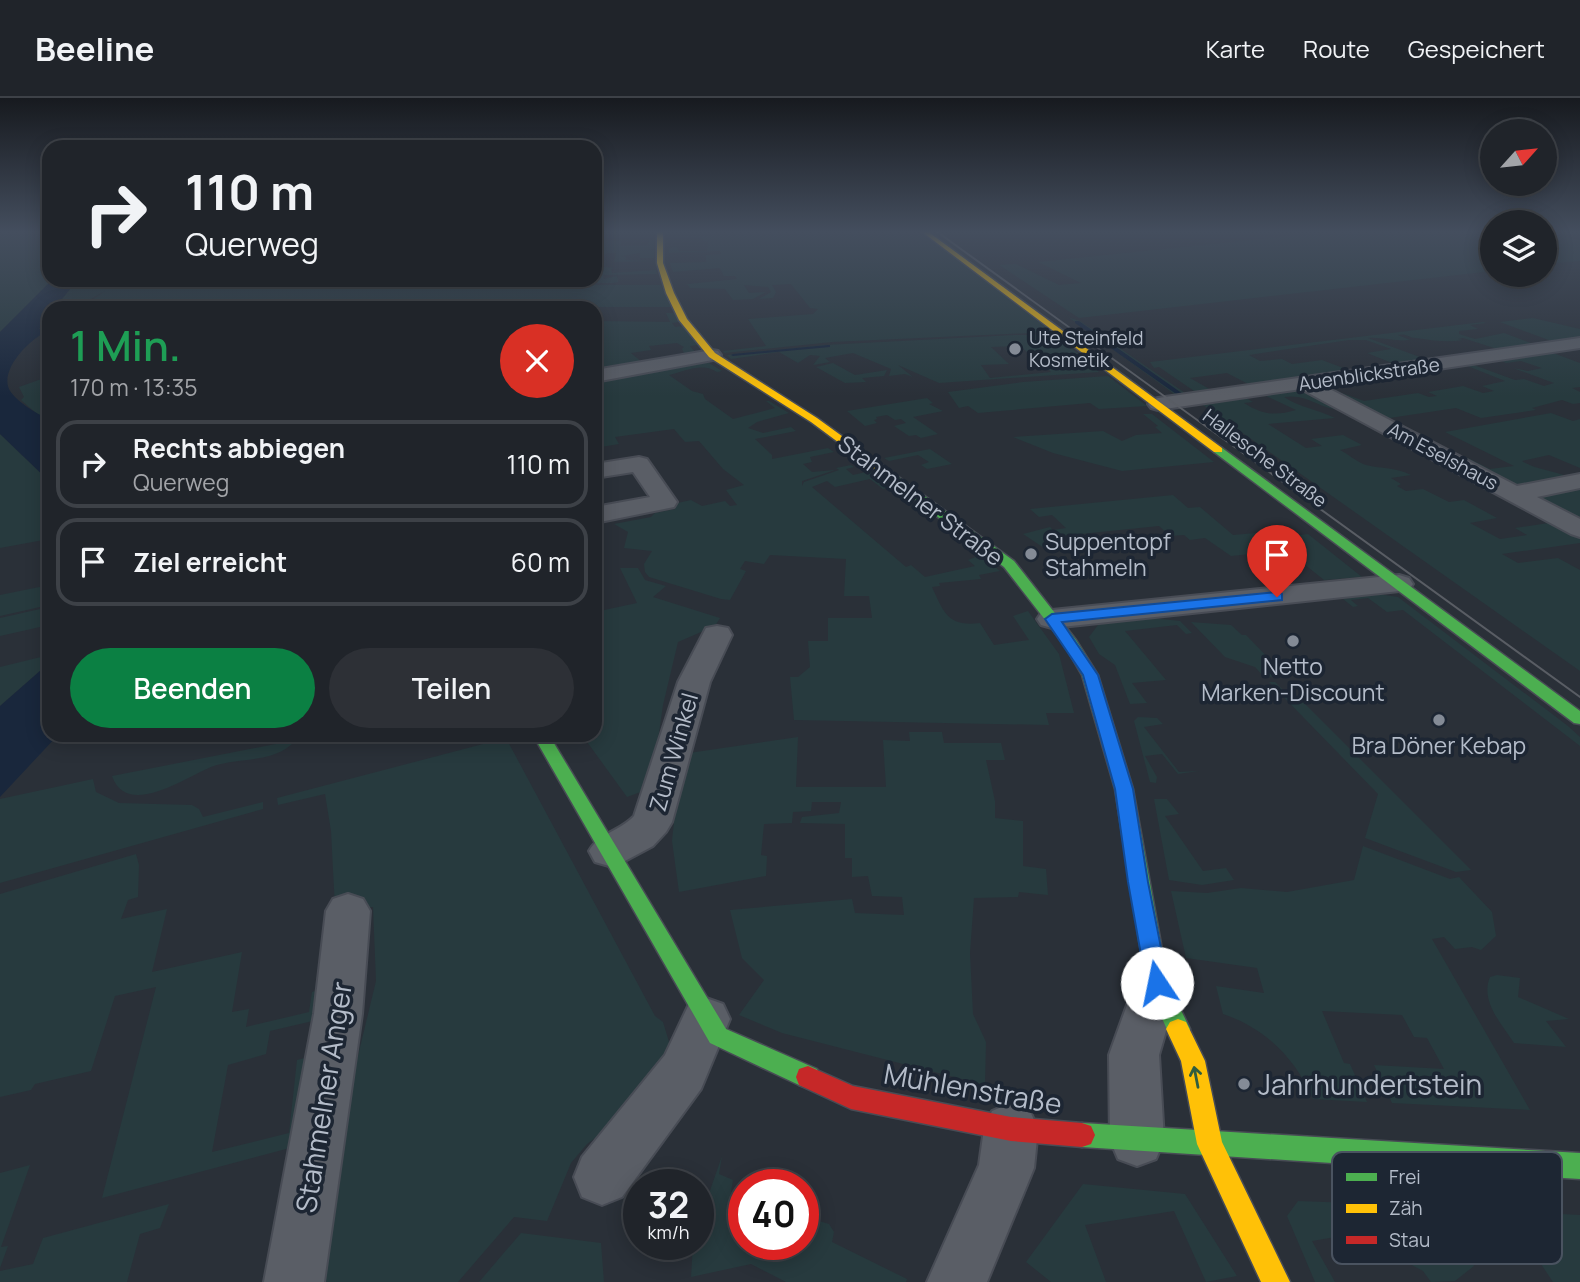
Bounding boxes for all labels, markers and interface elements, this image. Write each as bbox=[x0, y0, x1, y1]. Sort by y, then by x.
text: Beeline bbox=[35, 26, 154, 71]
text: Karte bbox=[1206, 32, 1265, 65]
text: Route bbox=[1303, 32, 1370, 65]
text: Gespeichert bbox=[1408, 32, 1545, 65]
north arrow bbox=[1480, 119, 1558, 196]
map controls bbox=[1480, 119, 1557, 287]
text: 110 m bbox=[185, 158, 314, 225]
icon: right bbox=[70, 168, 161, 259]
button: layers bbox=[1480, 210, 1557, 287]
text: Querweg bbox=[185, 222, 319, 266]
text: 1 Min. bbox=[70, 316, 181, 374]
button: close bbox=[500, 324, 574, 398]
place label: Ute Steinfeld Kosmetik bbox=[1029, 325, 1143, 373]
marker: Ute Steinfeld Kosmetik bbox=[1007, 341, 1023, 357]
street label: Auenblickstraße bbox=[1297, 351, 1441, 397]
text: 170 m · 13:35 bbox=[70, 371, 198, 403]
street label: Hallesche Straße bbox=[1198, 403, 1332, 513]
street label: Am Eselshaus bbox=[1383, 416, 1503, 496]
street label: Stahmelner Straße bbox=[832, 427, 1010, 573]
text: Rechts abbiegen bbox=[133, 430, 345, 466]
icon: right bbox=[74, 445, 112, 483]
text: 110 m bbox=[507, 446, 570, 482]
text: Querweg bbox=[133, 466, 229, 498]
place label: Suppentopf Stahmeln bbox=[1045, 525, 1171, 583]
pin bbox=[1247, 525, 1307, 597]
icon: arrive bbox=[1258, 536, 1296, 574]
icon: arrive bbox=[74, 543, 112, 581]
text: Ziel erreicht bbox=[133, 544, 287, 580]
text: 60 m bbox=[511, 544, 570, 580]
marker: Suppentopf Stahmeln bbox=[1023, 546, 1039, 562]
marker: Netto Marken-Discount bbox=[1285, 633, 1301, 649]
button: Beenden bbox=[70, 648, 315, 728]
button: Teilen bbox=[329, 648, 574, 728]
place label: Netto Marken-Discount bbox=[1201, 650, 1385, 708]
street label: Zum Winkel bbox=[641, 689, 705, 815]
marker: Bra Döner Kebap bbox=[1431, 712, 1447, 728]
place label: Bra Döner Kebap bbox=[1352, 729, 1526, 761]
position arrow bbox=[1120, 946, 1194, 1020]
street label: Stahmelner Anger bbox=[286, 979, 360, 1215]
street label: Mühlenstraße bbox=[881, 1054, 1065, 1122]
place label: Jahrhundertstein bbox=[1258, 1065, 1482, 1103]
one-way arrow bbox=[1189, 1066, 1203, 1089]
marker: Jahrhundertstein bbox=[1236, 1076, 1252, 1092]
legend bbox=[1332, 1152, 1562, 1264]
text: Frei bbox=[1389, 1164, 1421, 1190]
speed limit sign: 40 bbox=[728, 1169, 819, 1260]
text: 32 bbox=[648, 1181, 689, 1229]
text: Zäh bbox=[1389, 1195, 1423, 1221]
text: km/h bbox=[648, 1220, 689, 1244]
text: Stau bbox=[1389, 1227, 1430, 1253]

